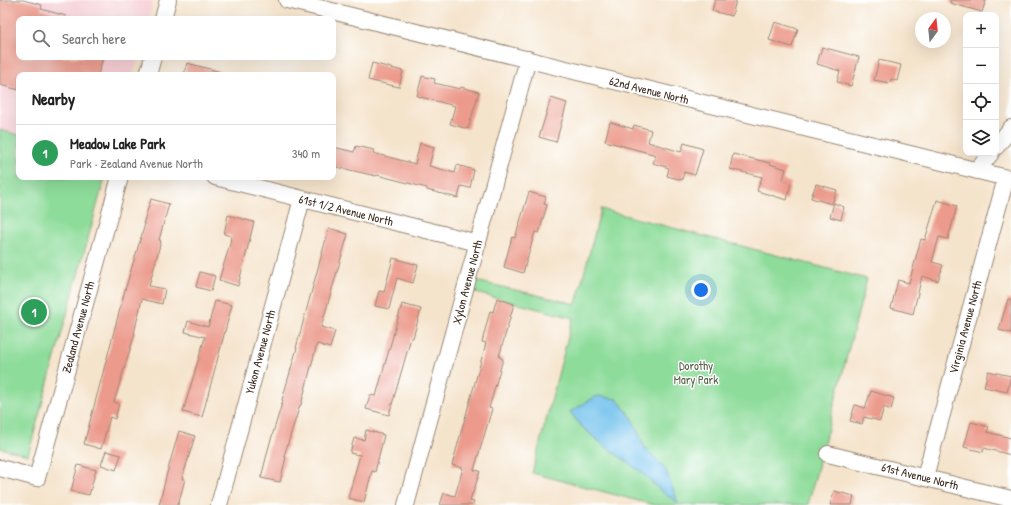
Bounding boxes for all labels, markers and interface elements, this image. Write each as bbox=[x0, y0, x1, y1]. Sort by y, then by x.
north arrow bbox=[915, 12, 951, 48]
map controls bbox=[963, 12, 999, 156]
button: + bbox=[963, 12, 999, 48]
search box bbox=[16, 16, 336, 60]
icon: search bbox=[30, 27, 52, 49]
text: Search here bbox=[62, 28, 126, 49]
button: − bbox=[963, 48, 999, 84]
street label: 62nd Avenue North bbox=[607, 72, 691, 108]
button: locate bbox=[963, 84, 999, 120]
text: Nearby bbox=[32, 87, 75, 110]
button: layers bbox=[963, 120, 999, 156]
text: Meadow Lake Park bbox=[70, 133, 165, 154]
text: 1 bbox=[43, 144, 47, 162]
text: 340 m bbox=[292, 144, 320, 162]
text: Park · Zealand Avenue North bbox=[70, 154, 203, 172]
street label: 61st 1/2 Avenue North bbox=[297, 190, 395, 230]
street label: Xylon Avenue North bbox=[448, 238, 486, 326]
street label: Zealand Avenue North bbox=[58, 279, 98, 375]
street label: Virginia Avenue North bbox=[944, 279, 986, 375]
your location bbox=[691, 280, 711, 300]
pin: 1 bbox=[21, 297, 47, 327]
street label: Yukon Avenue North bbox=[241, 308, 279, 396]
park label: Dorothy Mary Park bbox=[674, 357, 718, 388]
street label: 61st Avenue North bbox=[880, 458, 960, 494]

